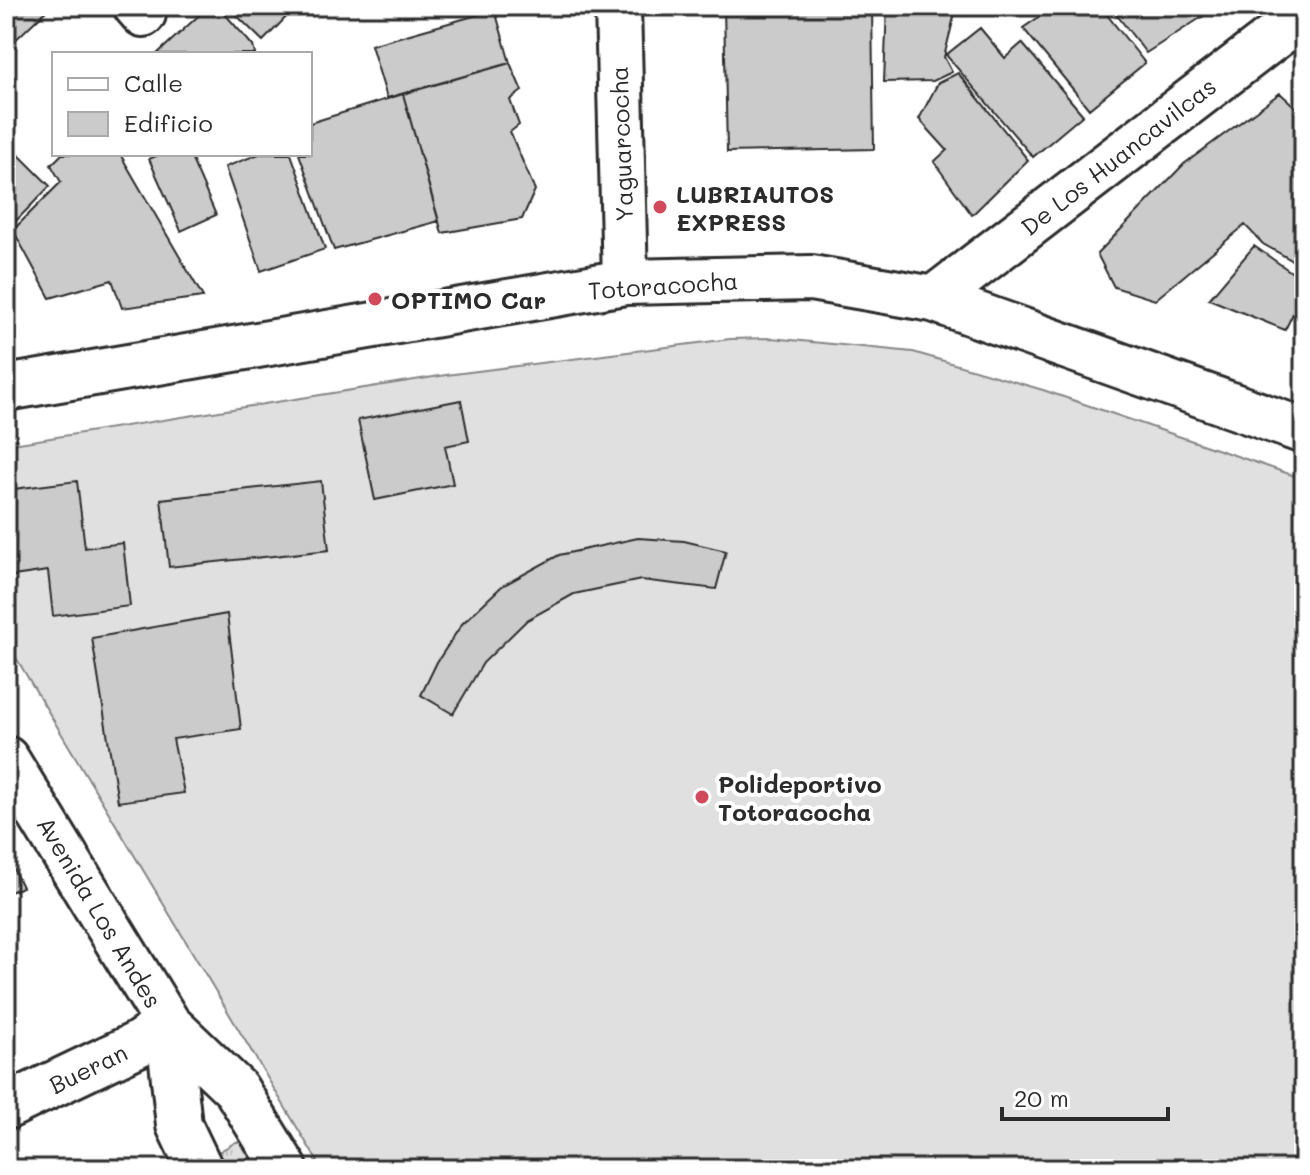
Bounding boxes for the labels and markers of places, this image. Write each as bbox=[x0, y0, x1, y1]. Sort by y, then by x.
place label: LUBRIAUTOS EXPRESS bbox=[676, 178, 834, 237]
marker: LUBRIAUTOS EXPRESS bbox=[651, 198, 669, 216]
place label: OPTIMO Car bbox=[391, 284, 546, 315]
marker: OPTIMO Car bbox=[366, 290, 384, 308]
place label: Polideportivo Totoracocha bbox=[718, 768, 882, 827]
marker: Polideportivo Totoracocha bbox=[693, 788, 711, 806]

